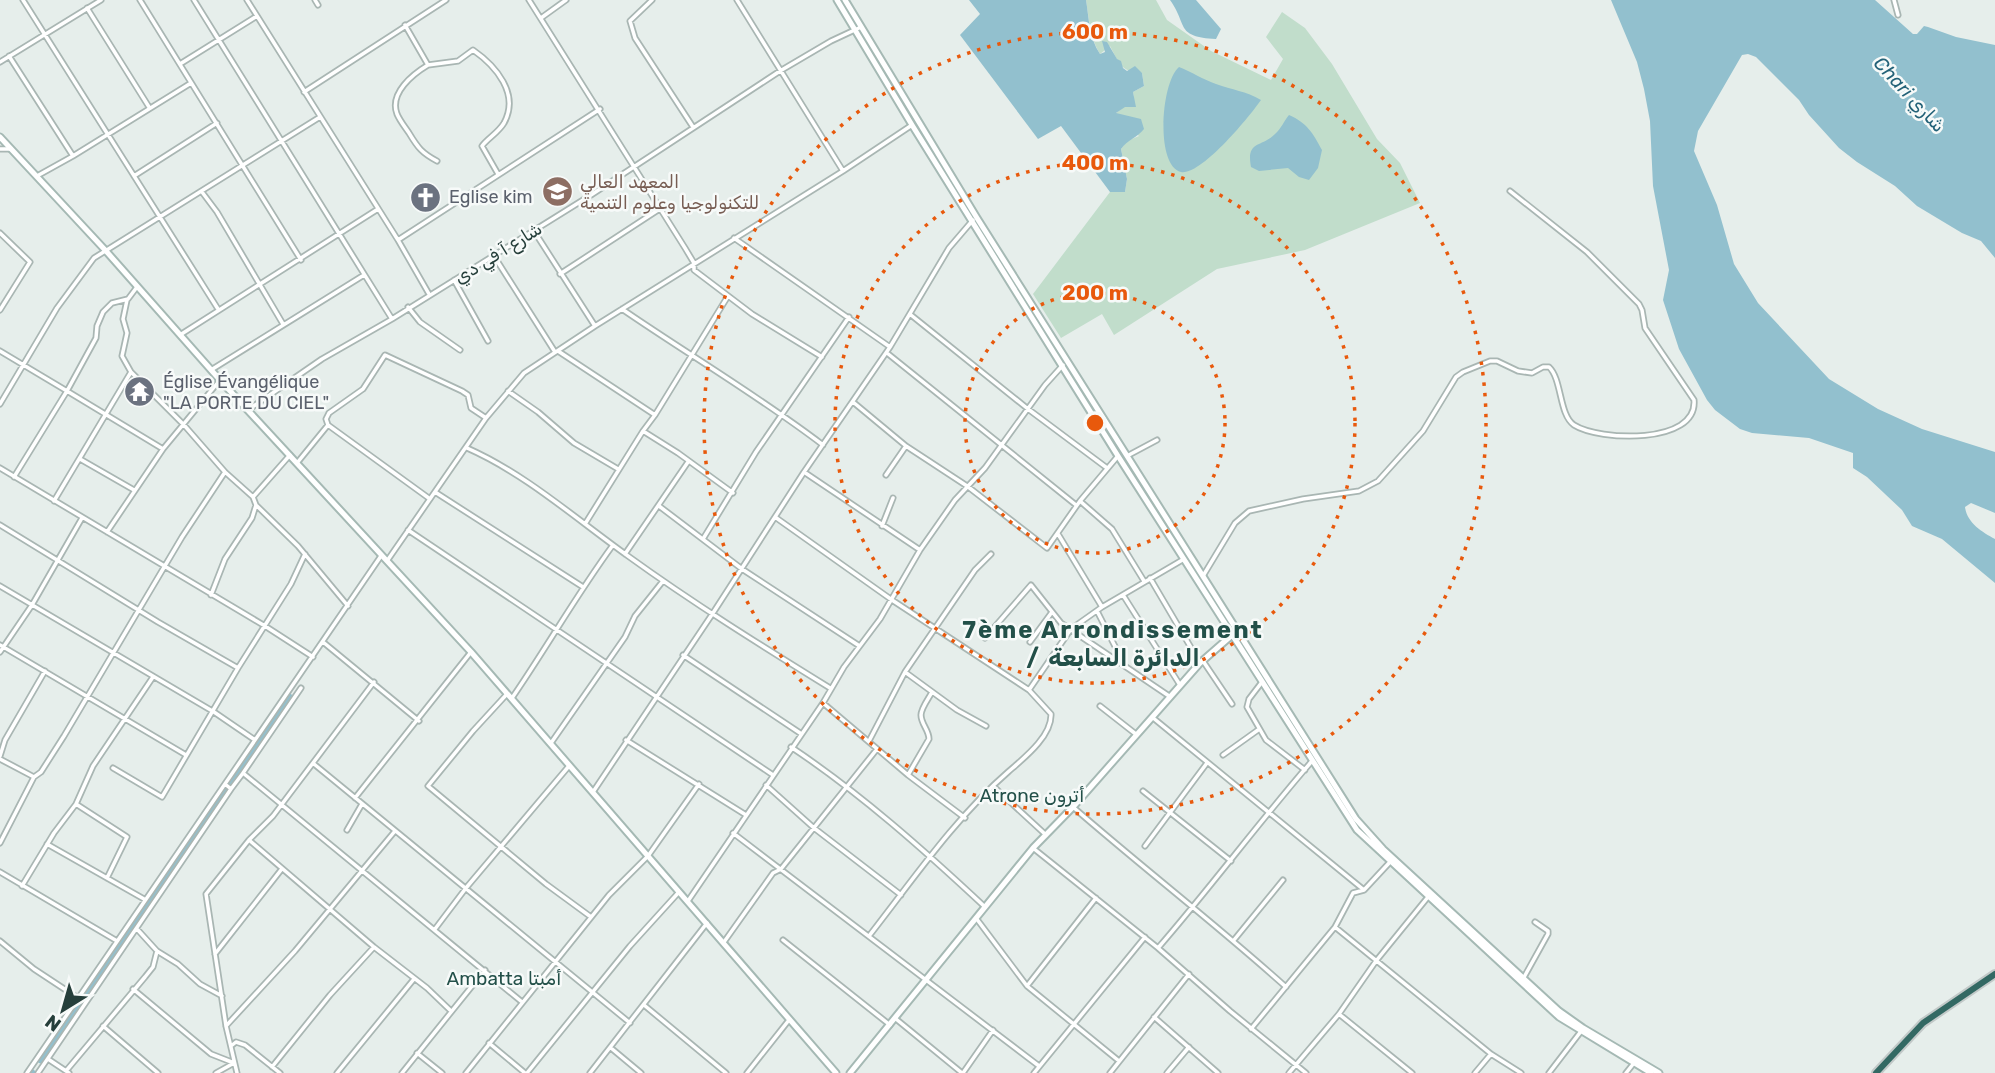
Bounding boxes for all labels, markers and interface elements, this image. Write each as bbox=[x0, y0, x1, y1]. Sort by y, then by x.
text: 600 m bbox=[1062, 19, 1128, 44]
water label: Chari شاري bbox=[1867, 52, 1950, 138]
text: 400 m bbox=[1062, 150, 1128, 175]
place label: المعهد العالي للتكنولوجيا وعلوم التنمية bbox=[580, 171, 759, 214]
school or university icon: المعهد العالي للتكنولوجيا وعلوم التنمية bbox=[540, 175, 574, 209]
church icon: Eglise kim bbox=[409, 180, 443, 214]
place label: Eglise kim bbox=[449, 186, 533, 208]
street label: شارع آ في دي bbox=[450, 217, 547, 290]
text: 200 m bbox=[1062, 280, 1128, 305]
place label: Église Évangélique "LA PORTE DU CIEL" bbox=[163, 371, 329, 414]
temple icon: Église Évangélique "LA PORTE DU CIEL" bbox=[123, 375, 157, 409]
centre of rings bbox=[1083, 411, 1107, 435]
district label: 7ème Arrondissement / الدائرة السابعة bbox=[962, 616, 1264, 672]
district label: Atrone أترون bbox=[980, 784, 1084, 807]
district label: Ambatta أمبتا bbox=[446, 967, 562, 990]
north arrow bbox=[28, 975, 98, 1045]
text: N bbox=[41, 1010, 65, 1036]

